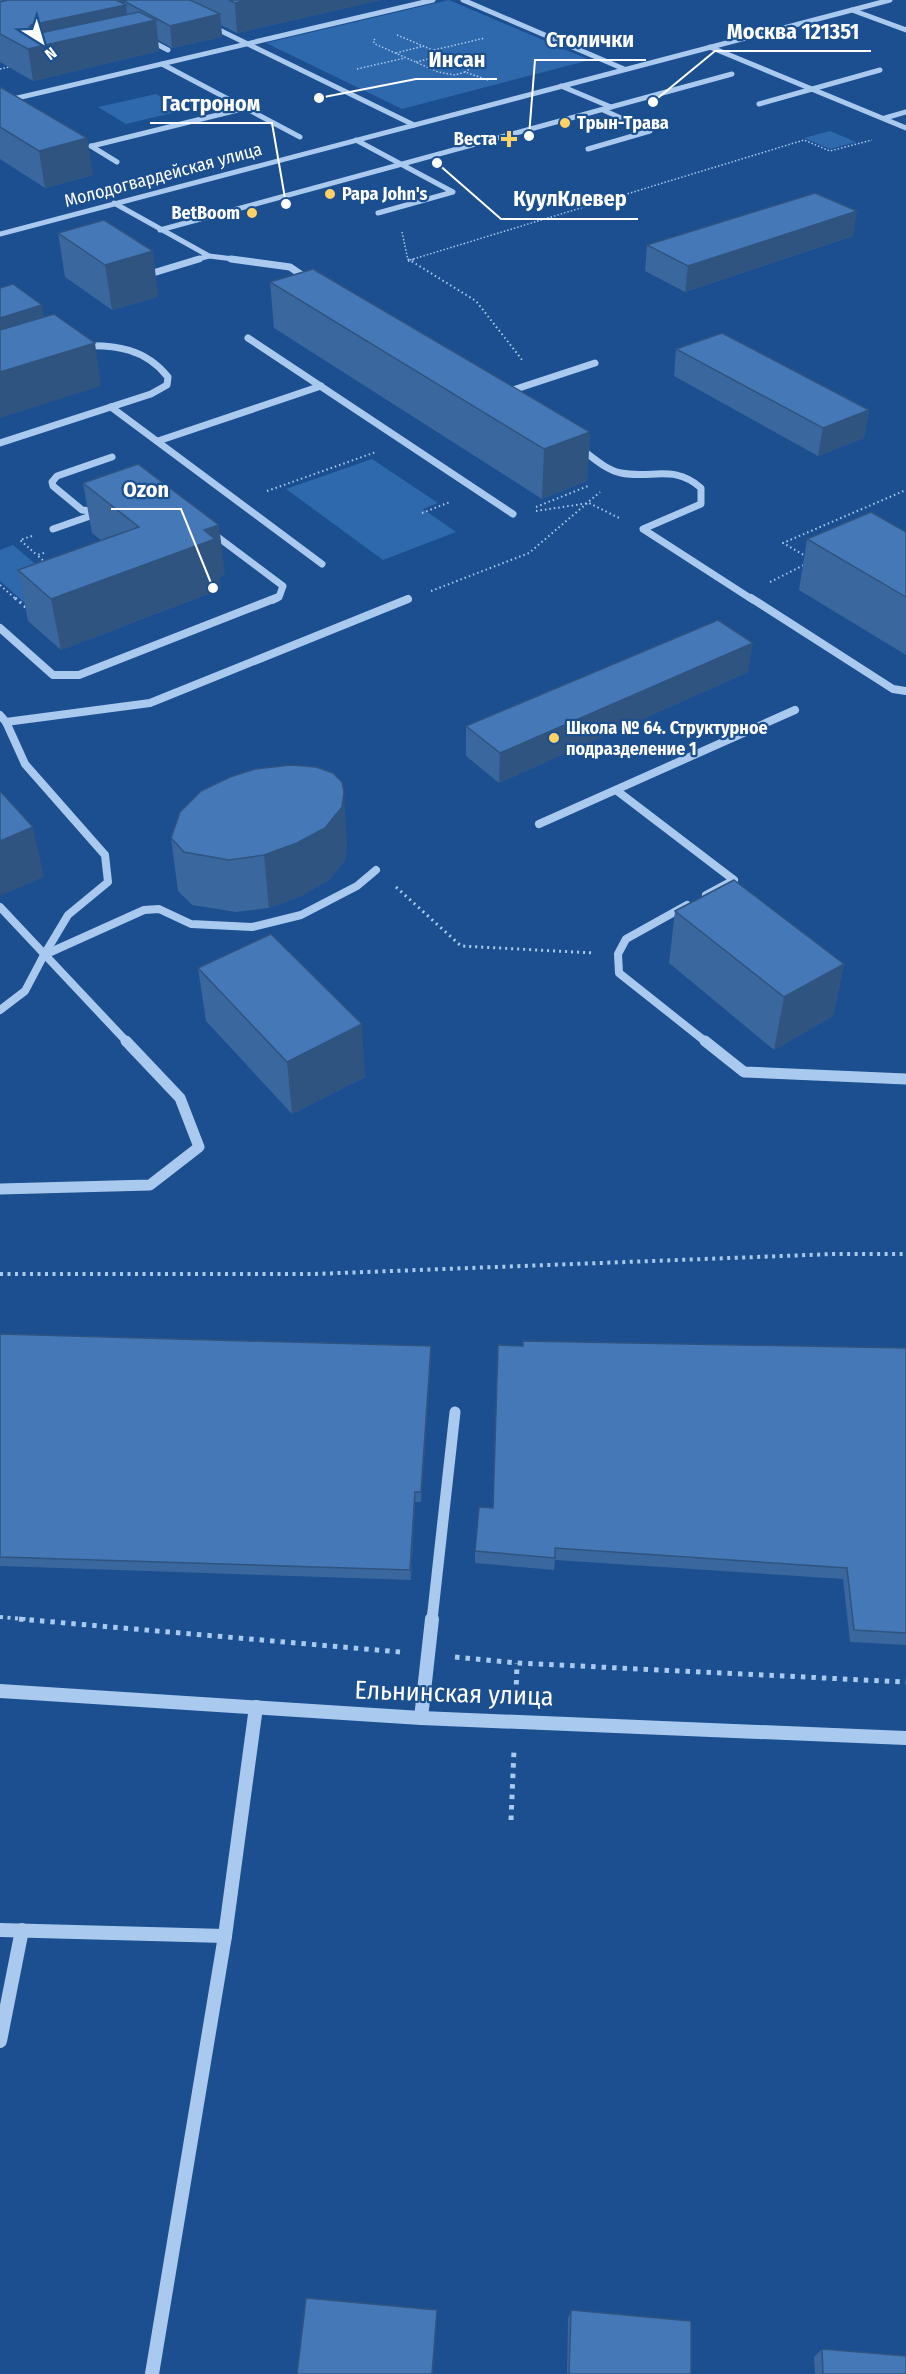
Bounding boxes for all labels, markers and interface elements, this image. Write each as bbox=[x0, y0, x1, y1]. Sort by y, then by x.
callout: Москва 121351 bbox=[715, 11, 871, 51]
north arrow bbox=[12, 12, 72, 72]
text: Москва 121351 bbox=[727, 18, 859, 45]
callout: Столички bbox=[535, 20, 646, 60]
text: Столички bbox=[546, 26, 634, 53]
callout: Инсан bbox=[416, 39, 497, 79]
text: N bbox=[41, 43, 60, 64]
text: Инсан bbox=[429, 46, 485, 73]
callout: Гастроном bbox=[150, 83, 272, 123]
text: Гастроном bbox=[162, 90, 260, 117]
place label: Трын-Трава bbox=[577, 112, 669, 134]
marker: Трын-Трава bbox=[558, 116, 572, 130]
place label: Веста bbox=[454, 128, 497, 150]
marker: Веста bbox=[502, 132, 516, 146]
street label: Молодогвардейская улица bbox=[62, 138, 264, 212]
callout: КуулКлевер bbox=[501, 179, 638, 219]
place label: Papa John's bbox=[342, 183, 428, 205]
text: КуулКлевер bbox=[513, 185, 627, 212]
marker: Papa John's bbox=[323, 187, 337, 201]
place label: BetBoom bbox=[171, 202, 240, 224]
marker: BetBoom bbox=[245, 206, 259, 220]
callout: Ozon bbox=[111, 469, 181, 509]
text: Ozon bbox=[123, 476, 169, 503]
place label: Школа № 64. Структурное подразделение 1 bbox=[566, 717, 768, 760]
marker: Школа № 64. Структурное подразделение 1 bbox=[547, 731, 561, 745]
street label: Ельнинская улица bbox=[354, 1675, 554, 1712]

